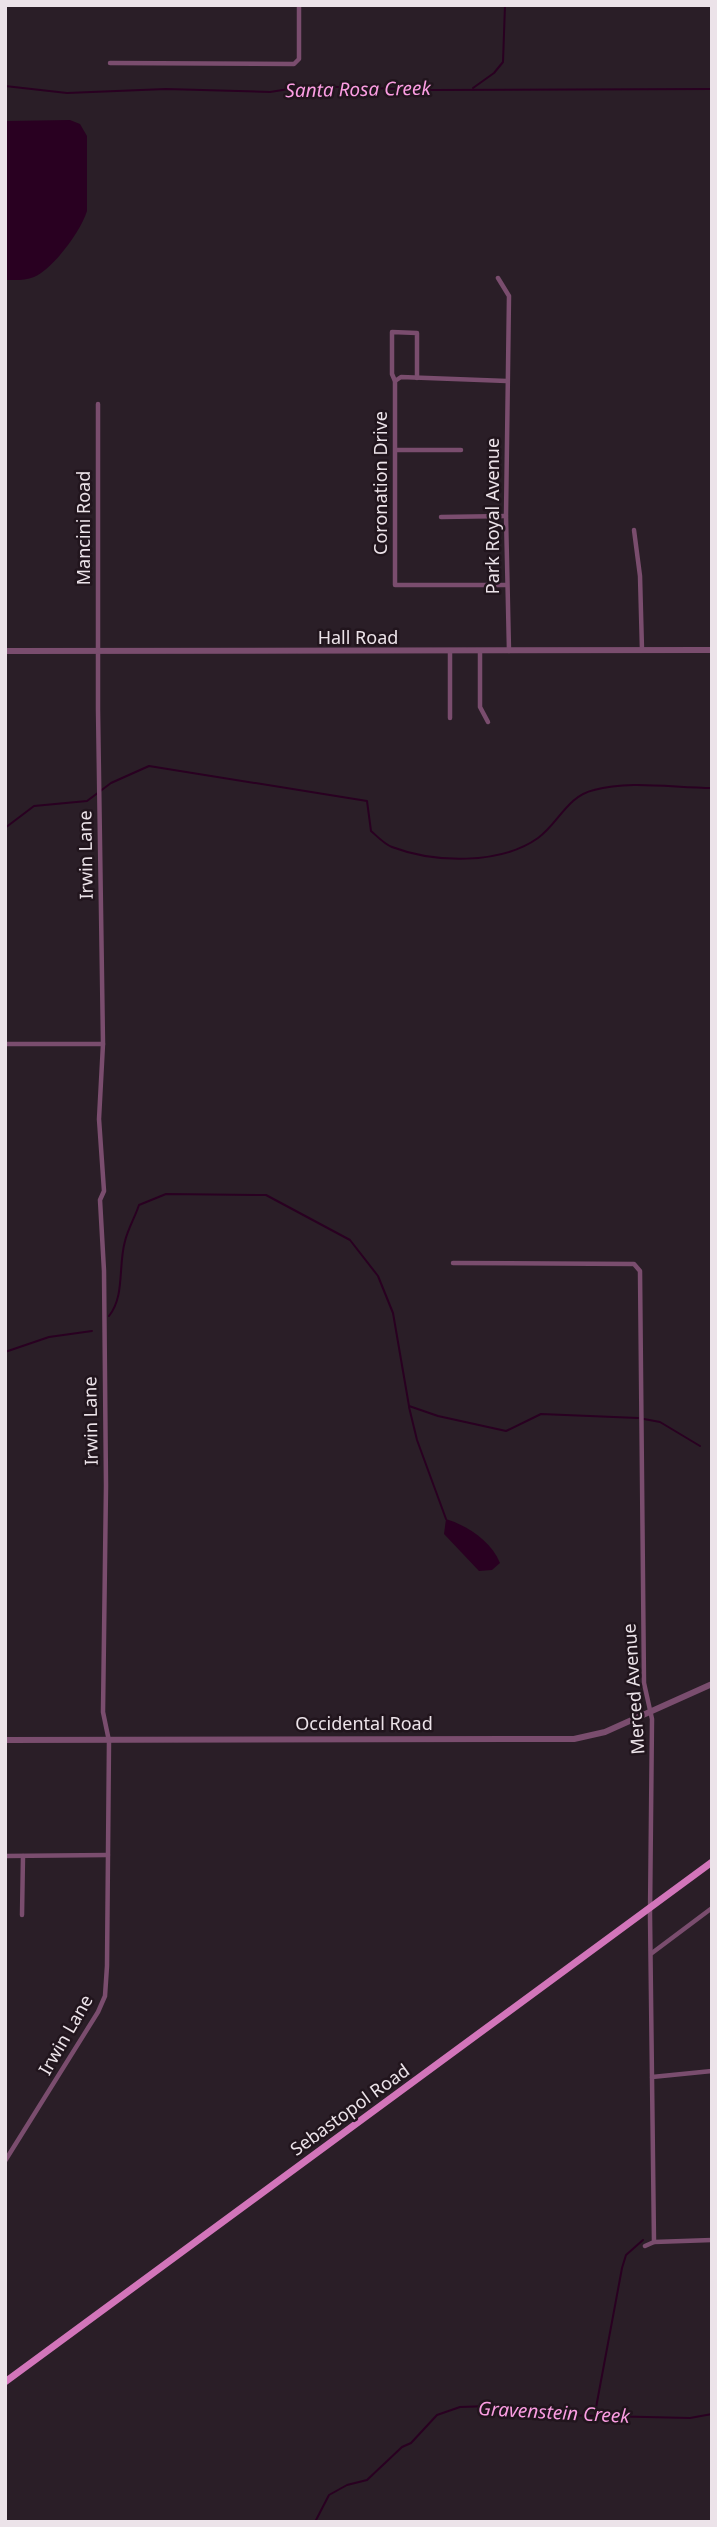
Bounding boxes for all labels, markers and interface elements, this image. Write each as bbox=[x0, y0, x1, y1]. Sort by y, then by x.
water label: Santa Rosa Creek bbox=[285, 75, 432, 103]
street label: Coronation Drive bbox=[368, 411, 392, 555]
street label: Park Royal Avenue bbox=[480, 438, 504, 594]
street label: Mancini Road bbox=[71, 471, 95, 585]
street label: Hall Road bbox=[318, 625, 398, 649]
street label: Irwin Lane bbox=[72, 810, 98, 900]
street label: Irwin Lane bbox=[77, 1376, 103, 1466]
street label: Merced Avenue bbox=[616, 1623, 650, 1755]
street label: Occidental Road bbox=[295, 1711, 433, 1735]
street label: Irwin Lane bbox=[33, 1990, 98, 2079]
street label: Sebastopol Road bbox=[285, 2058, 414, 2161]
water label: Gravenstein Creek bbox=[478, 2395, 631, 2429]

